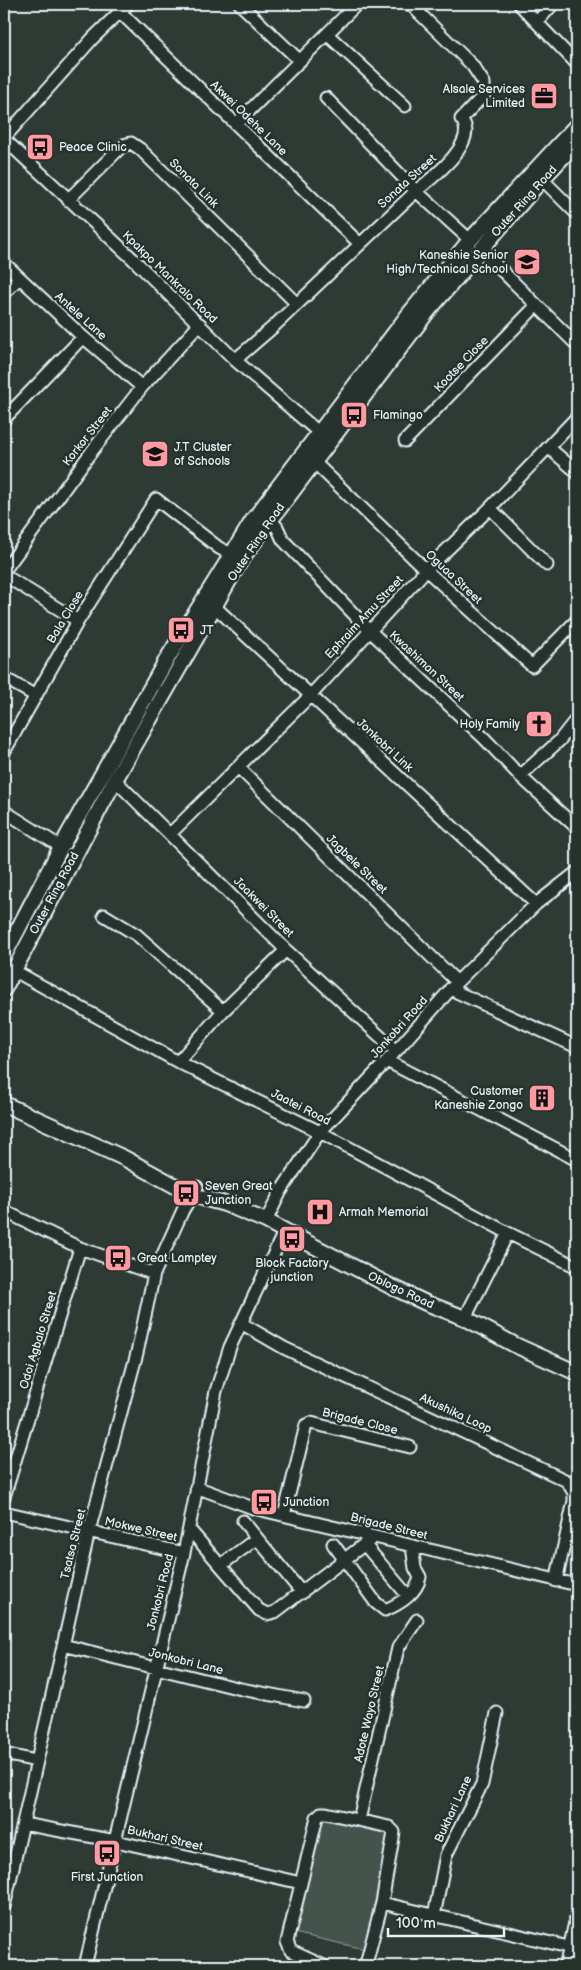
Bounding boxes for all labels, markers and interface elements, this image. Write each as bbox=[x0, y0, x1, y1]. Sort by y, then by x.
street label: Akwei Odehe Lane bbox=[207, 78, 290, 159]
office icon: Alsale Services Limited bbox=[529, 81, 559, 111]
place label: Alsale Services Limited bbox=[443, 82, 525, 111]
bus stop icon: Peace Clinic bbox=[25, 132, 55, 162]
place label: Peace Clinic bbox=[59, 140, 127, 155]
street label: Sonata Street bbox=[375, 151, 440, 212]
street label: Sonata Link bbox=[166, 156, 221, 211]
street label: Outer Ring Road bbox=[488, 162, 561, 240]
street label: Kpakpo Mankralo Road bbox=[119, 228, 221, 327]
school or university icon: Kaneshie Senior High/Technical School bbox=[512, 247, 542, 277]
place label: Kaneshie Senior High/Technical School bbox=[386, 248, 509, 277]
street label: Antele Lane bbox=[52, 289, 110, 344]
street label: Kootse Close bbox=[431, 333, 492, 395]
bus stop icon: Flamingo bbox=[339, 400, 369, 430]
street label: Korkor Street bbox=[59, 403, 116, 469]
place label: Flamingo bbox=[373, 408, 423, 423]
school or university icon: J.T Cluster of Schools bbox=[140, 439, 170, 469]
place label: J.T Cluster of Schools bbox=[174, 440, 232, 469]
street label: Outer Ring Road bbox=[225, 500, 288, 584]
street label: Oguaa Street bbox=[422, 547, 485, 608]
street label: Ephraim Amu Street bbox=[322, 572, 407, 662]
street label: Bala Close bbox=[44, 588, 87, 646]
bus stop icon: JT bbox=[166, 615, 196, 645]
place label: JT bbox=[200, 623, 214, 638]
street label: Kwashiman Street bbox=[386, 628, 468, 705]
church icon: Holy Family bbox=[524, 709, 554, 739]
street label: Jonkobri Link bbox=[353, 715, 416, 775]
place label: Holy Family bbox=[459, 717, 521, 732]
street label: Jagbele Street bbox=[323, 831, 391, 898]
street label: Outer Ring Road bbox=[26, 849, 83, 937]
street label: Jaakwei Street bbox=[230, 874, 297, 941]
street label: Jonkobri Road bbox=[368, 993, 431, 1061]
building icon: Customer Kaneshie Zongo bbox=[527, 1083, 557, 1113]
place label: Customer Kaneshie Zongo bbox=[434, 1084, 524, 1113]
street label: Jaatei Road bbox=[268, 1086, 333, 1129]
bus stop icon: Seven Great Junction bbox=[171, 1178, 201, 1208]
place label: Seven Great Junction bbox=[205, 1179, 273, 1208]
hospital icon: Armah Memorial bbox=[305, 1197, 335, 1227]
place label: Armah Memorial bbox=[339, 1205, 428, 1220]
bus stop icon: Block Factory junction bbox=[277, 1224, 307, 1254]
bus stop icon: Great Lamptey bbox=[103, 1243, 133, 1273]
place label: Great Lamptey bbox=[137, 1251, 217, 1266]
place label: Block Factory junction bbox=[255, 1256, 329, 1285]
street label: Oblogo Road bbox=[365, 1269, 436, 1312]
street label: Odoi Agbalo Street bbox=[16, 1289, 61, 1391]
street label: Akushika Loop bbox=[417, 1390, 494, 1437]
street label: Brigade Close bbox=[321, 1405, 399, 1438]
bus stop icon: Junction bbox=[249, 1487, 279, 1517]
place label: Junction bbox=[283, 1495, 329, 1510]
street label: Tsatsa Street bbox=[57, 1507, 90, 1581]
street label: Brigade Street bbox=[349, 1510, 429, 1543]
street label: Mokwe Street bbox=[103, 1514, 179, 1545]
street label: Jonkobri Road bbox=[144, 1552, 177, 1632]
street label: Jonkobri Lane bbox=[147, 1645, 225, 1678]
street label: Adote Wayo Street bbox=[351, 1664, 388, 1764]
street label: Bukhari Lane bbox=[431, 1773, 475, 1845]
street label: Bukhari Street bbox=[126, 1822, 205, 1855]
bus stop icon: First Junction bbox=[92, 1838, 122, 1868]
place label: First Junction bbox=[71, 1870, 144, 1885]
scale bar bbox=[388, 1905, 505, 1937]
text: 100 m bbox=[396, 1914, 436, 1933]

